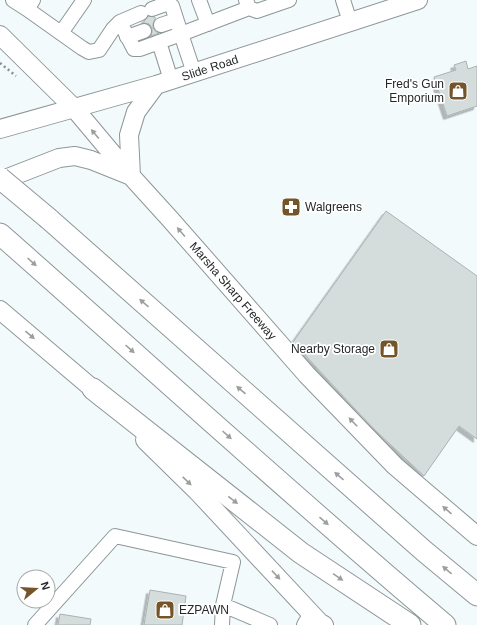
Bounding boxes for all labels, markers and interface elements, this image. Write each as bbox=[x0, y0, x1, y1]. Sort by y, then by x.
street label: Slide Road bbox=[180, 52, 240, 84]
place label: Fred's Gun Emporium bbox=[385, 77, 444, 105]
shop icon: Fred's Gun Emporium bbox=[447, 80, 469, 102]
one-way arrow bbox=[91, 129, 100, 139]
pharmacy icon: Walgreens bbox=[280, 196, 302, 218]
place label: Walgreens bbox=[305, 200, 362, 214]
one-way arrow bbox=[177, 226, 186, 237]
street label: Marsha Sharp Freeway bbox=[187, 239, 279, 343]
one-way arrow bbox=[27, 258, 38, 267]
one-way arrow bbox=[139, 299, 149, 308]
one-way arrow bbox=[24, 331, 35, 340]
shop icon: Nearby Storage bbox=[378, 338, 400, 360]
place label: Nearby Storage bbox=[291, 342, 375, 356]
one-way arrow bbox=[124, 344, 135, 353]
one-way arrow bbox=[236, 385, 247, 394]
one-way arrow bbox=[348, 417, 358, 427]
one-way arrow bbox=[222, 430, 232, 440]
one-way arrow bbox=[334, 471, 344, 480]
one-way arrow bbox=[182, 476, 192, 486]
one-way arrow bbox=[228, 495, 239, 504]
one-way arrow bbox=[442, 506, 453, 515]
one-way arrow bbox=[320, 516, 329, 525]
one-way arrow bbox=[442, 566, 453, 575]
north arrow bbox=[16, 569, 56, 609]
one-way arrow bbox=[271, 570, 281, 580]
one-way arrow bbox=[332, 573, 343, 581]
text: N bbox=[39, 580, 52, 592]
shop icon: EZPAWN bbox=[154, 599, 176, 621]
place label: EZPAWN bbox=[179, 603, 229, 617]

